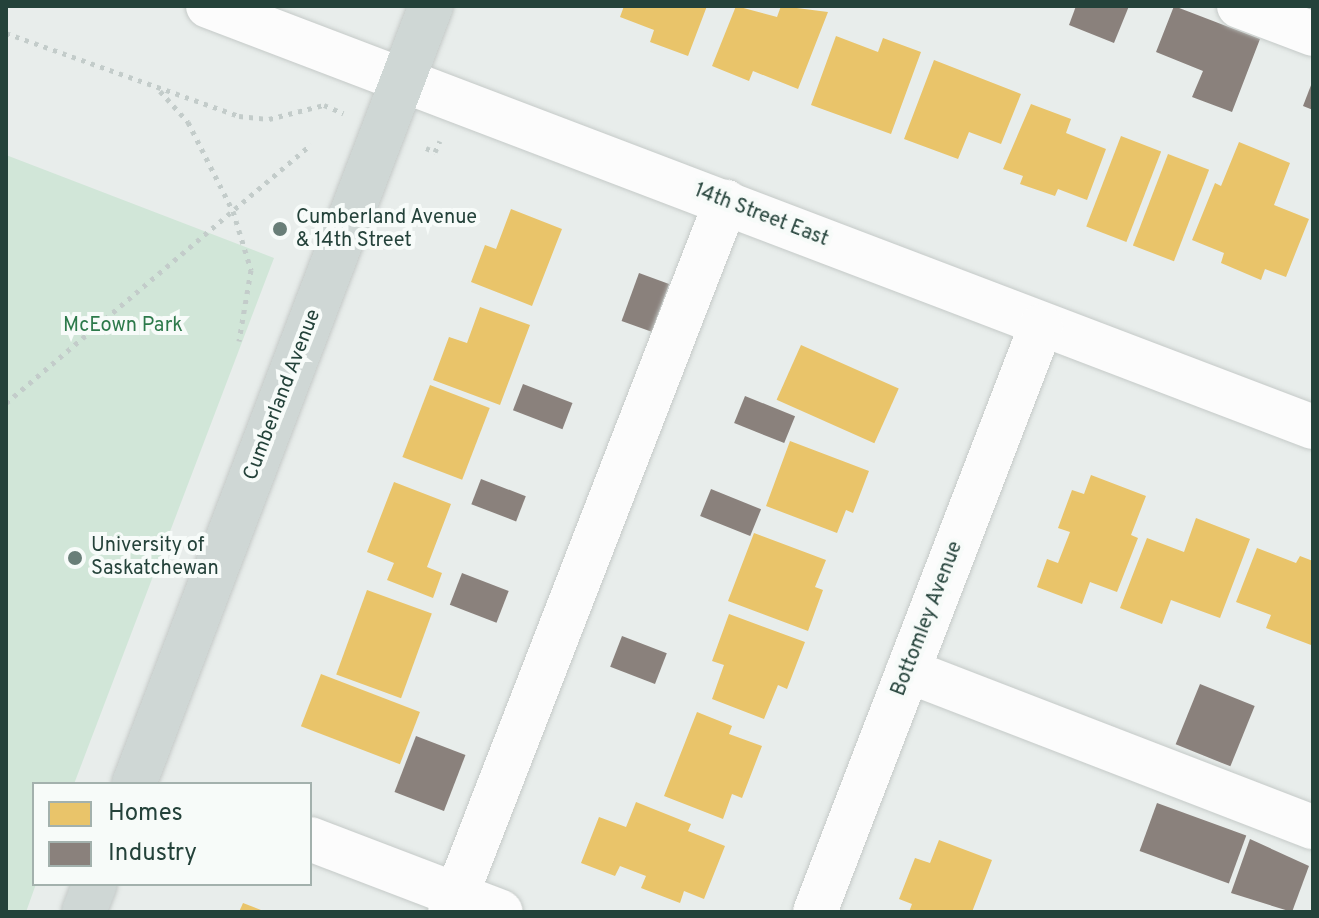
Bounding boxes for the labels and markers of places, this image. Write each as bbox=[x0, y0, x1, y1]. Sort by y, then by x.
place label: Cumberland Avenue & 14th Street bbox=[296, 206, 478, 253]
marker: Cumberland Avenue & 14th Street bbox=[271, 220, 289, 238]
place label: University of Saskatchewan bbox=[91, 534, 219, 581]
marker: University of Saskatchewan bbox=[66, 549, 84, 567]

